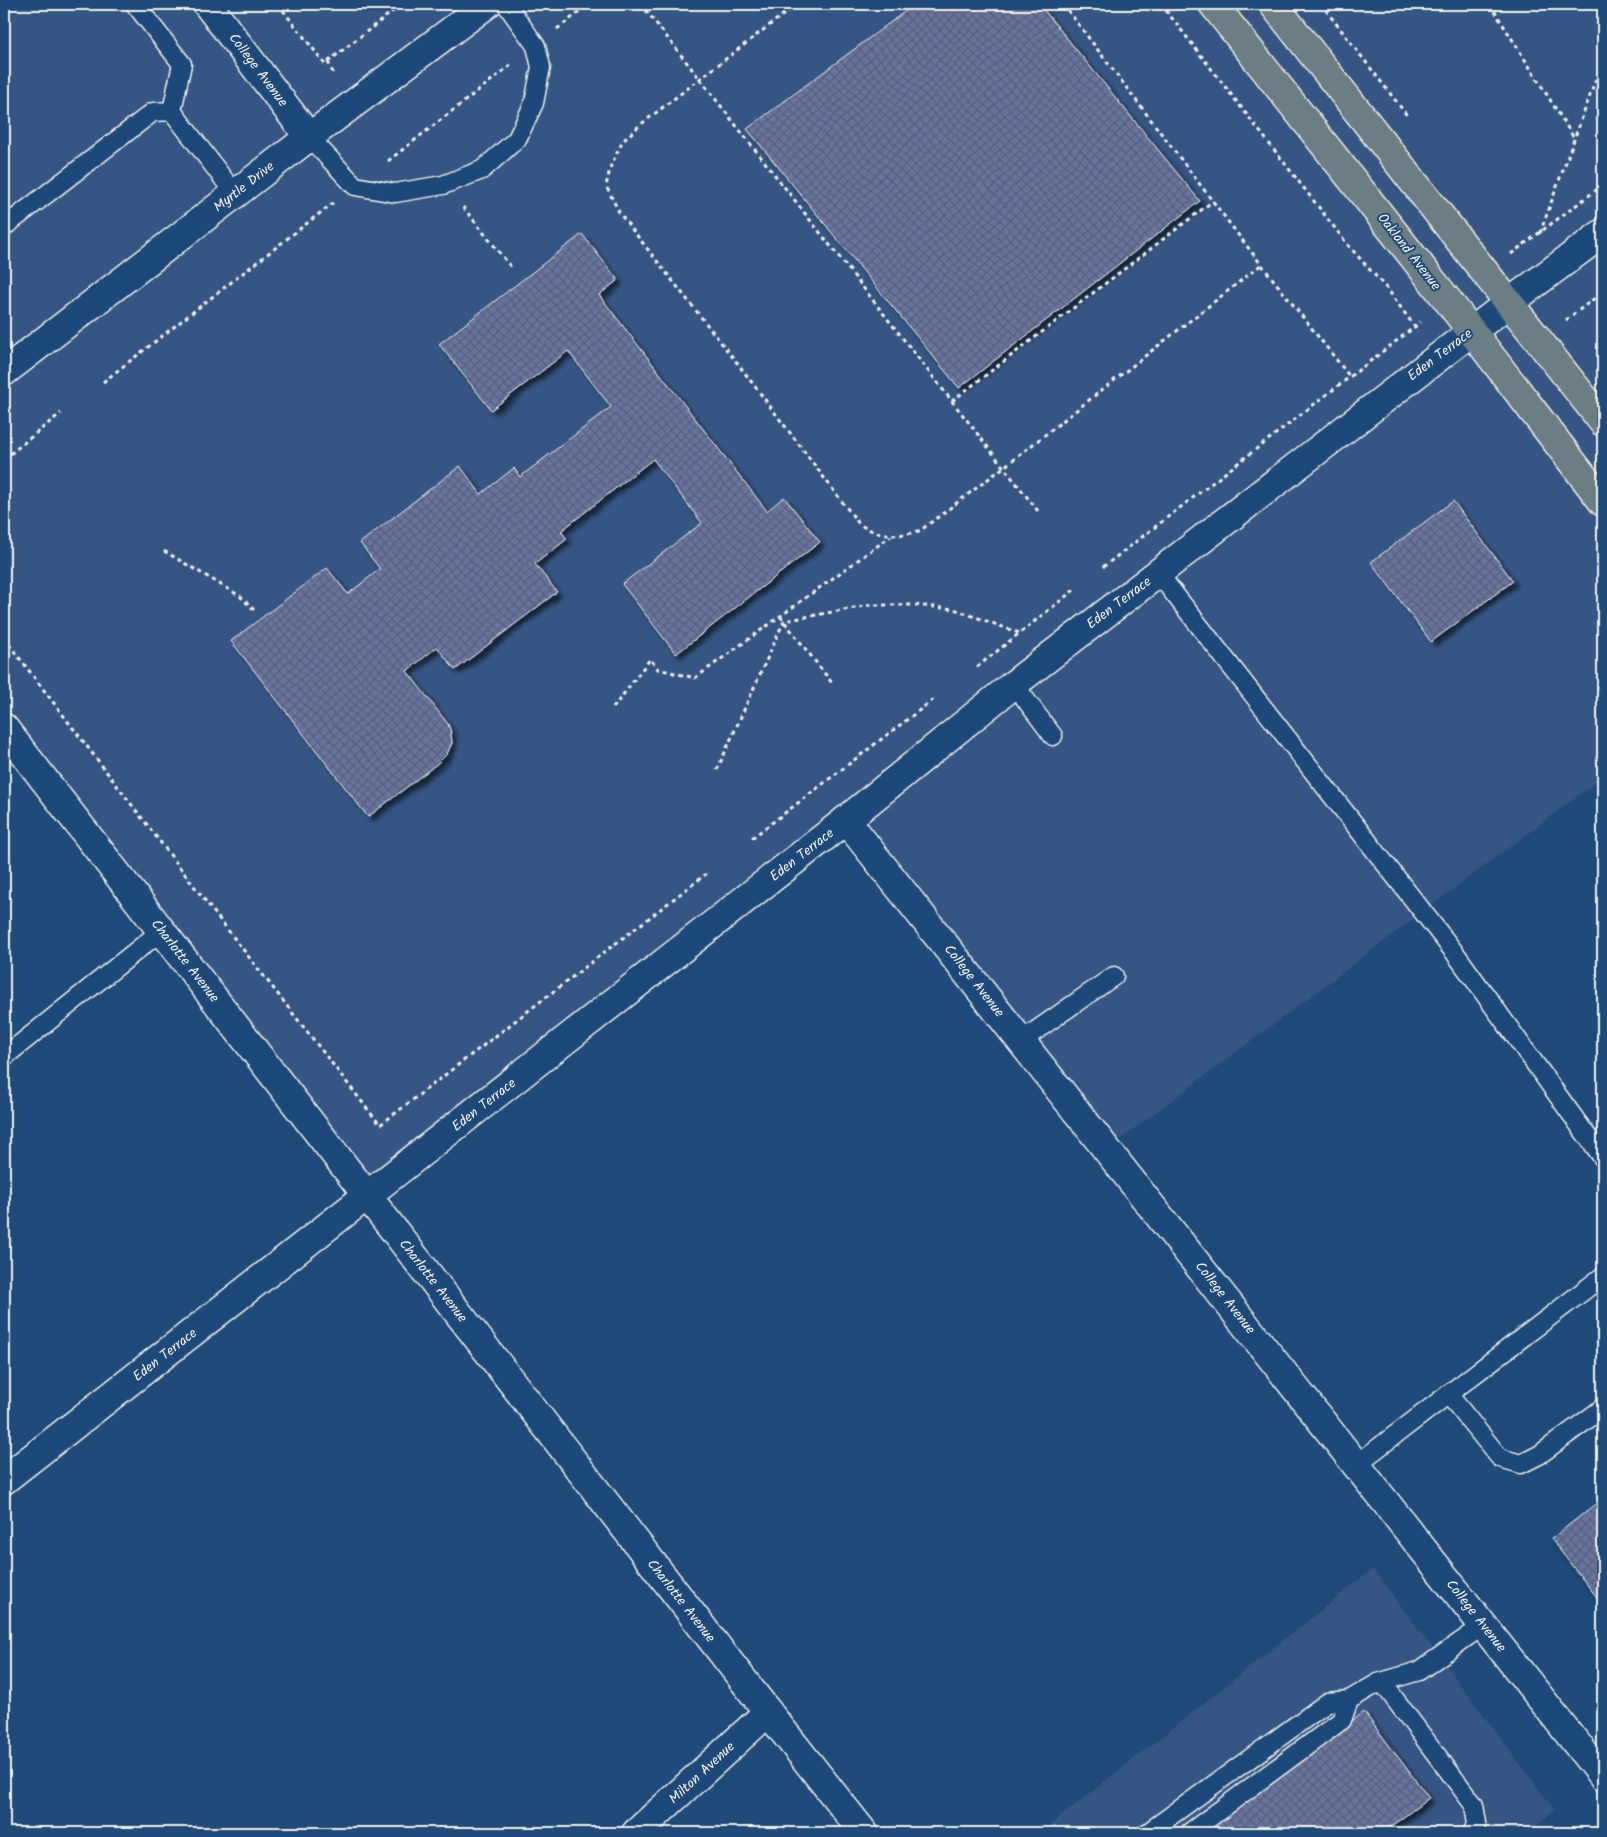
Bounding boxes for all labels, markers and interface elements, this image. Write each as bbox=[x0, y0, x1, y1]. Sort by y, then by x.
street label: College Avenue bbox=[223, 28, 294, 112]
street label: Myrtle Drive bbox=[209, 156, 280, 218]
street label: Oakland Avenue bbox=[1372, 209, 1447, 296]
street label: Eden Terrace bbox=[1403, 323, 1478, 387]
street label: Eden Terrace bbox=[1082, 571, 1157, 635]
street label: Eden Terrace bbox=[765, 822, 840, 887]
street label: Charlotte Avenue bbox=[145, 915, 225, 1008]
street label: College Avenue bbox=[938, 940, 1010, 1023]
street label: Eden Terrace bbox=[447, 1072, 522, 1137]
street label: Charlotte Avenue bbox=[393, 1235, 473, 1328]
street label: College Avenue bbox=[1189, 1257, 1261, 1340]
street label: Eden Terrace bbox=[128, 1322, 203, 1387]
street label: Charlotte Avenue bbox=[641, 1555, 721, 1648]
street label: College Avenue bbox=[1440, 1575, 1512, 1658]
street label: Milton Avenue bbox=[664, 1736, 741, 1810]

